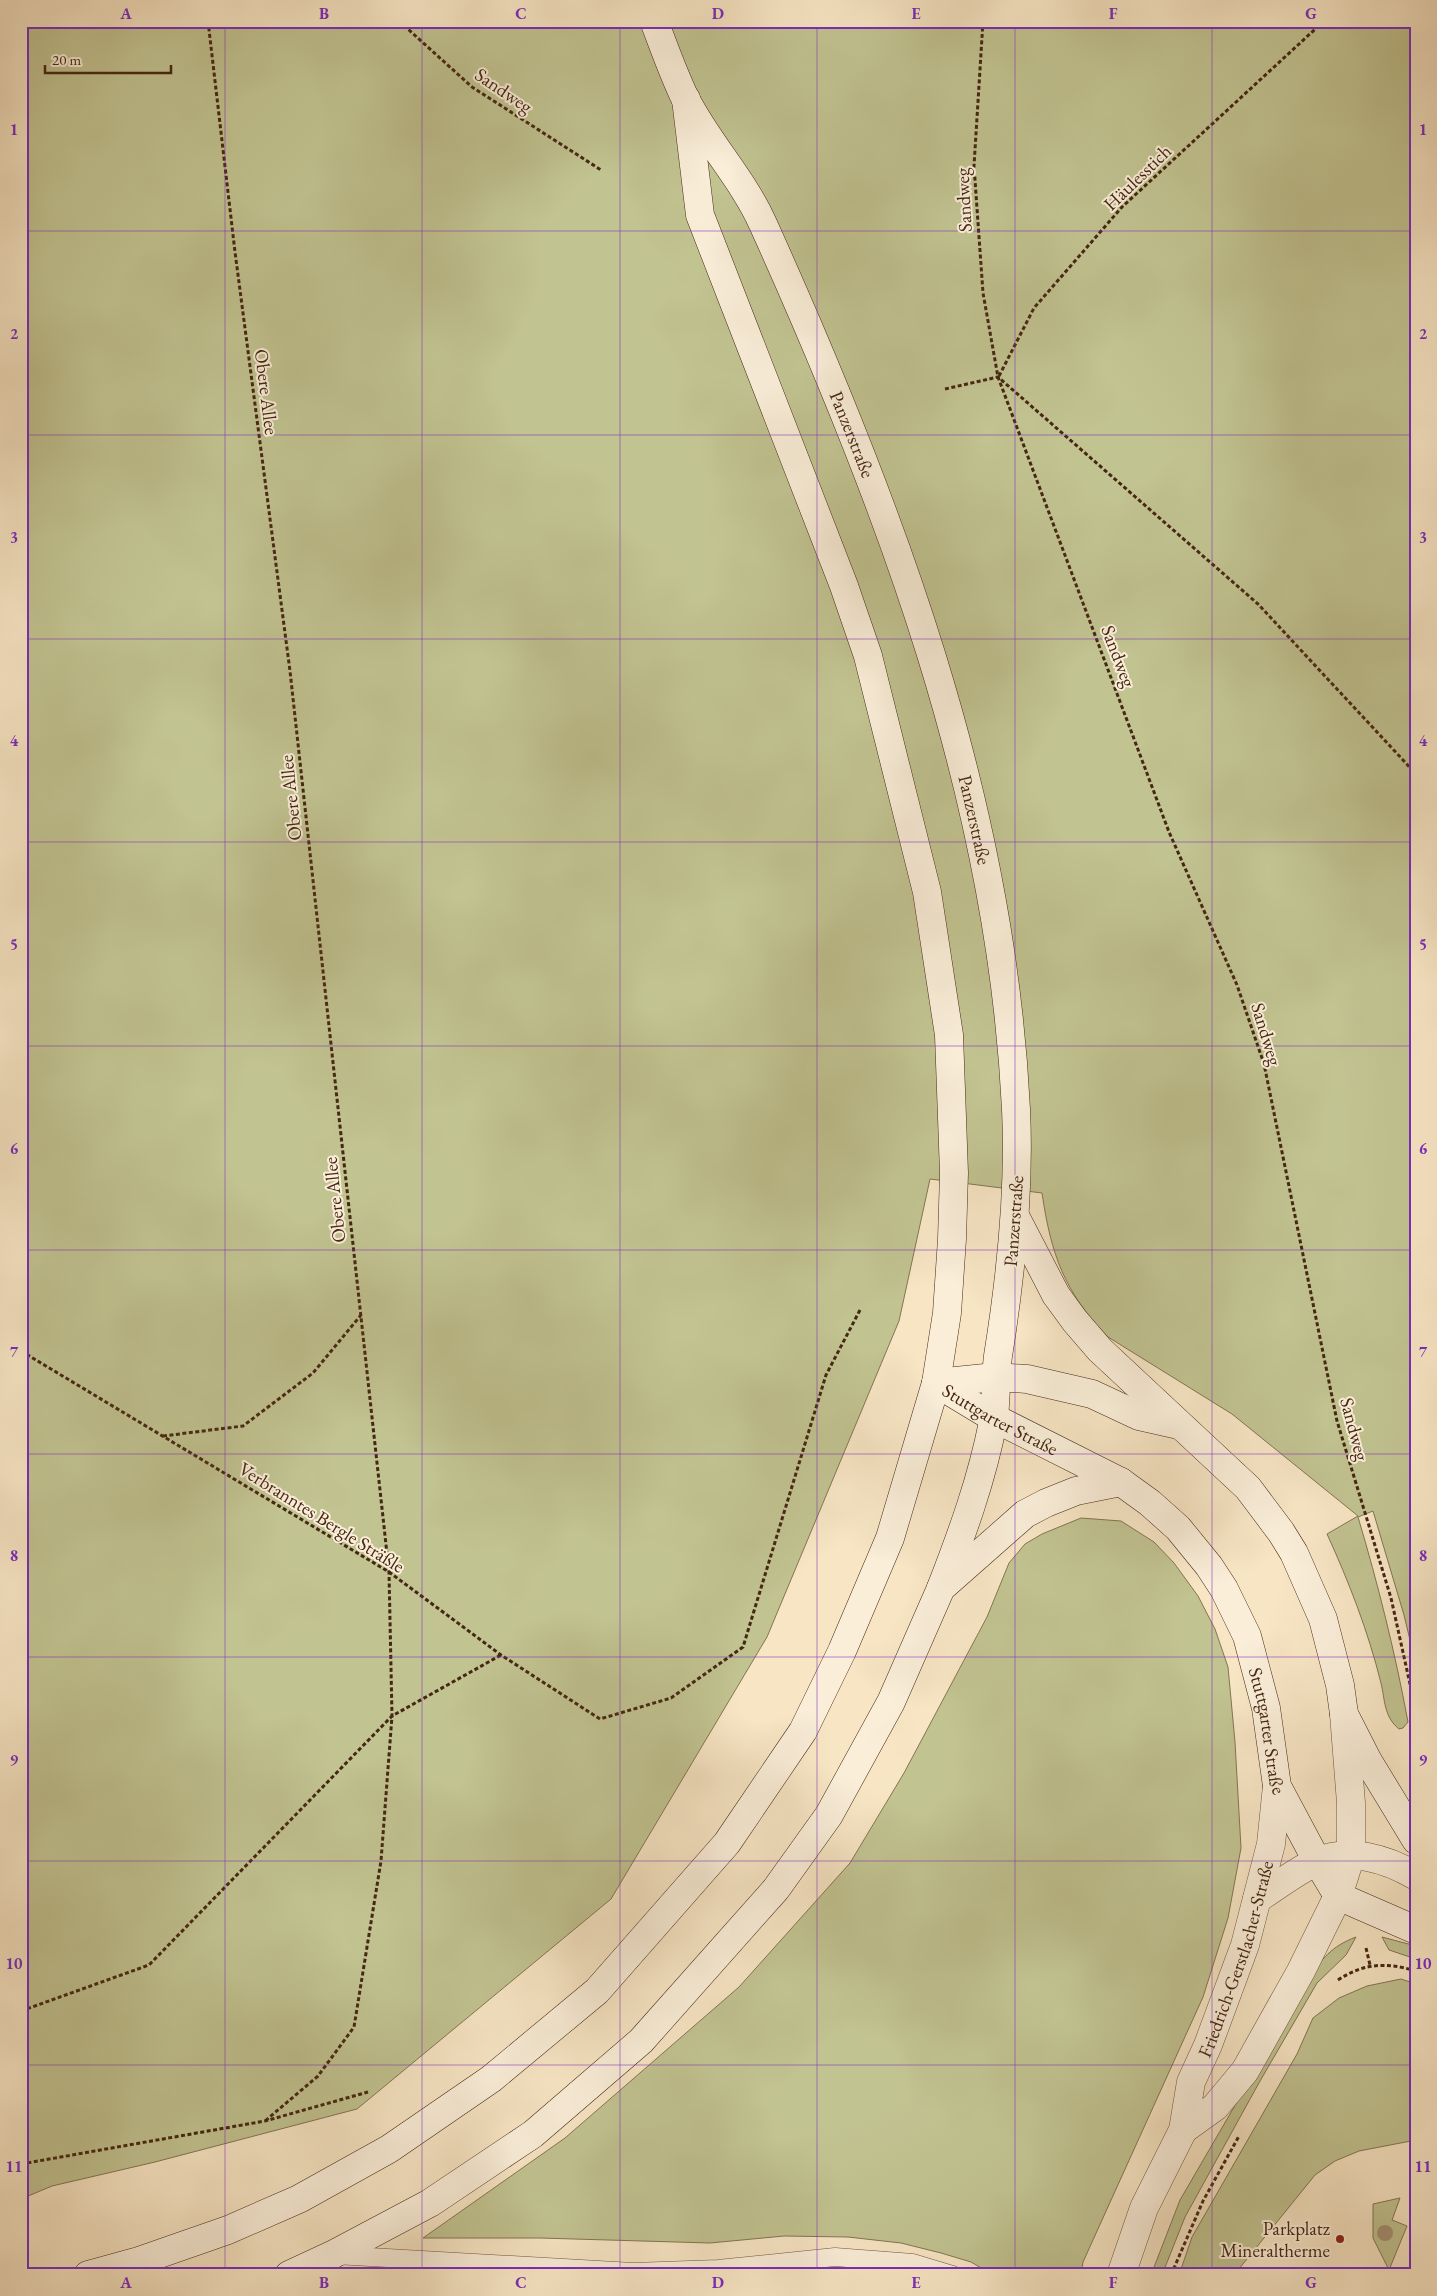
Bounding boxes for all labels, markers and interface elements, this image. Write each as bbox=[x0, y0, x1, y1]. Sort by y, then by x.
text: A bbox=[119, 3, 132, 24]
text: B bbox=[319, 3, 329, 24]
text: C bbox=[515, 3, 527, 24]
text: D bbox=[712, 3, 724, 24]
text: E bbox=[911, 3, 921, 24]
text: F bbox=[1109, 3, 1118, 24]
text: G bbox=[1305, 3, 1317, 24]
scale bar bbox=[45, 42, 171, 74]
text: 20 m bbox=[52, 50, 81, 69]
street label: Sandweg bbox=[470, 62, 538, 119]
text: 1 bbox=[10, 119, 18, 140]
text: 1 bbox=[1419, 119, 1427, 140]
street label: Häulesstich bbox=[1098, 139, 1177, 216]
street label: Sandweg bbox=[949, 166, 978, 233]
text: 2 bbox=[10, 323, 19, 344]
text: 2 bbox=[1419, 323, 1428, 344]
street label: Obere Allee bbox=[249, 348, 284, 436]
street label: Panzerstraße bbox=[824, 387, 881, 481]
text: 3 bbox=[10, 527, 18, 548]
text: 3 bbox=[1419, 527, 1427, 548]
street label: Sandweg bbox=[1095, 622, 1142, 691]
text: 4 bbox=[10, 730, 19, 751]
text: 4 bbox=[1419, 730, 1428, 751]
street label: Obere Allee bbox=[274, 754, 307, 842]
street label: Panzerstraße bbox=[952, 772, 997, 867]
text: 5 bbox=[10, 934, 18, 955]
text: 5 bbox=[1419, 934, 1427, 955]
street label: Sandweg bbox=[1245, 1000, 1288, 1069]
text: 6 bbox=[10, 1138, 19, 1159]
text: 6 bbox=[1419, 1138, 1428, 1159]
street label: Obere Allee bbox=[318, 1156, 351, 1244]
street label: Panzerstraße bbox=[998, 1175, 1029, 1267]
text: 7 bbox=[10, 1341, 19, 1362]
text: 7 bbox=[1419, 1341, 1428, 1362]
street label: Stuttgarter Straße bbox=[938, 1378, 1062, 1461]
street label: Sandweg bbox=[1334, 1395, 1375, 1464]
street label: Verbranntes Bergle Sträßle bbox=[234, 1456, 409, 1579]
text: 8 bbox=[10, 1545, 18, 1566]
text: 8 bbox=[1419, 1545, 1427, 1566]
street label: Stuttgarter Straße bbox=[1243, 1665, 1291, 1799]
text: 9 bbox=[10, 1749, 19, 1770]
text: 9 bbox=[1419, 1749, 1428, 1770]
street label: Friedrich-Gerstlacher-Straße bbox=[1192, 1858, 1279, 2062]
text: 10 bbox=[6, 1953, 23, 1974]
text: 10 bbox=[1415, 1953, 1432, 1974]
text: 11 bbox=[6, 2156, 22, 2177]
text: 11 bbox=[1415, 2156, 1431, 2177]
place label: Parkplatz Mineraltherme bbox=[1221, 2216, 1331, 2263]
marker: Parkplatz Mineraltherme bbox=[1334, 2233, 1346, 2245]
text: A bbox=[119, 2272, 132, 2293]
text: B bbox=[319, 2272, 329, 2293]
text: C bbox=[515, 2272, 527, 2293]
text: D bbox=[712, 2272, 724, 2293]
text: E bbox=[911, 2272, 921, 2293]
text: F bbox=[1109, 2272, 1118, 2293]
text: G bbox=[1305, 2272, 1317, 2293]

